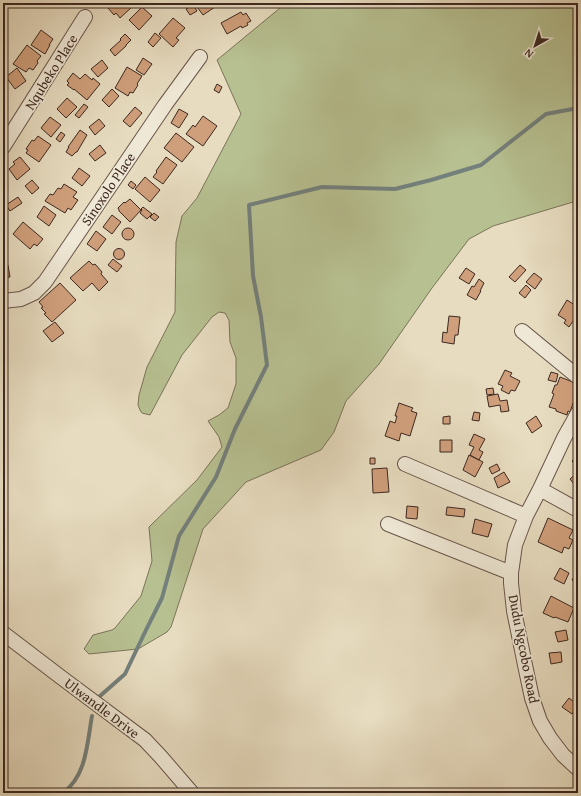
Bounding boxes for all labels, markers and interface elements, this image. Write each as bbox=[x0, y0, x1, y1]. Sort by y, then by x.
north arrow bbox=[515, 26, 555, 66]
street label: Nqubeko Place bbox=[20, 30, 82, 114]
text: N bbox=[520, 45, 537, 62]
street label: Sinoxolo Place bbox=[76, 148, 140, 230]
street label: Dudu Ngcobo Road bbox=[504, 593, 544, 706]
street label: Ulwandle Drive bbox=[60, 673, 144, 743]

